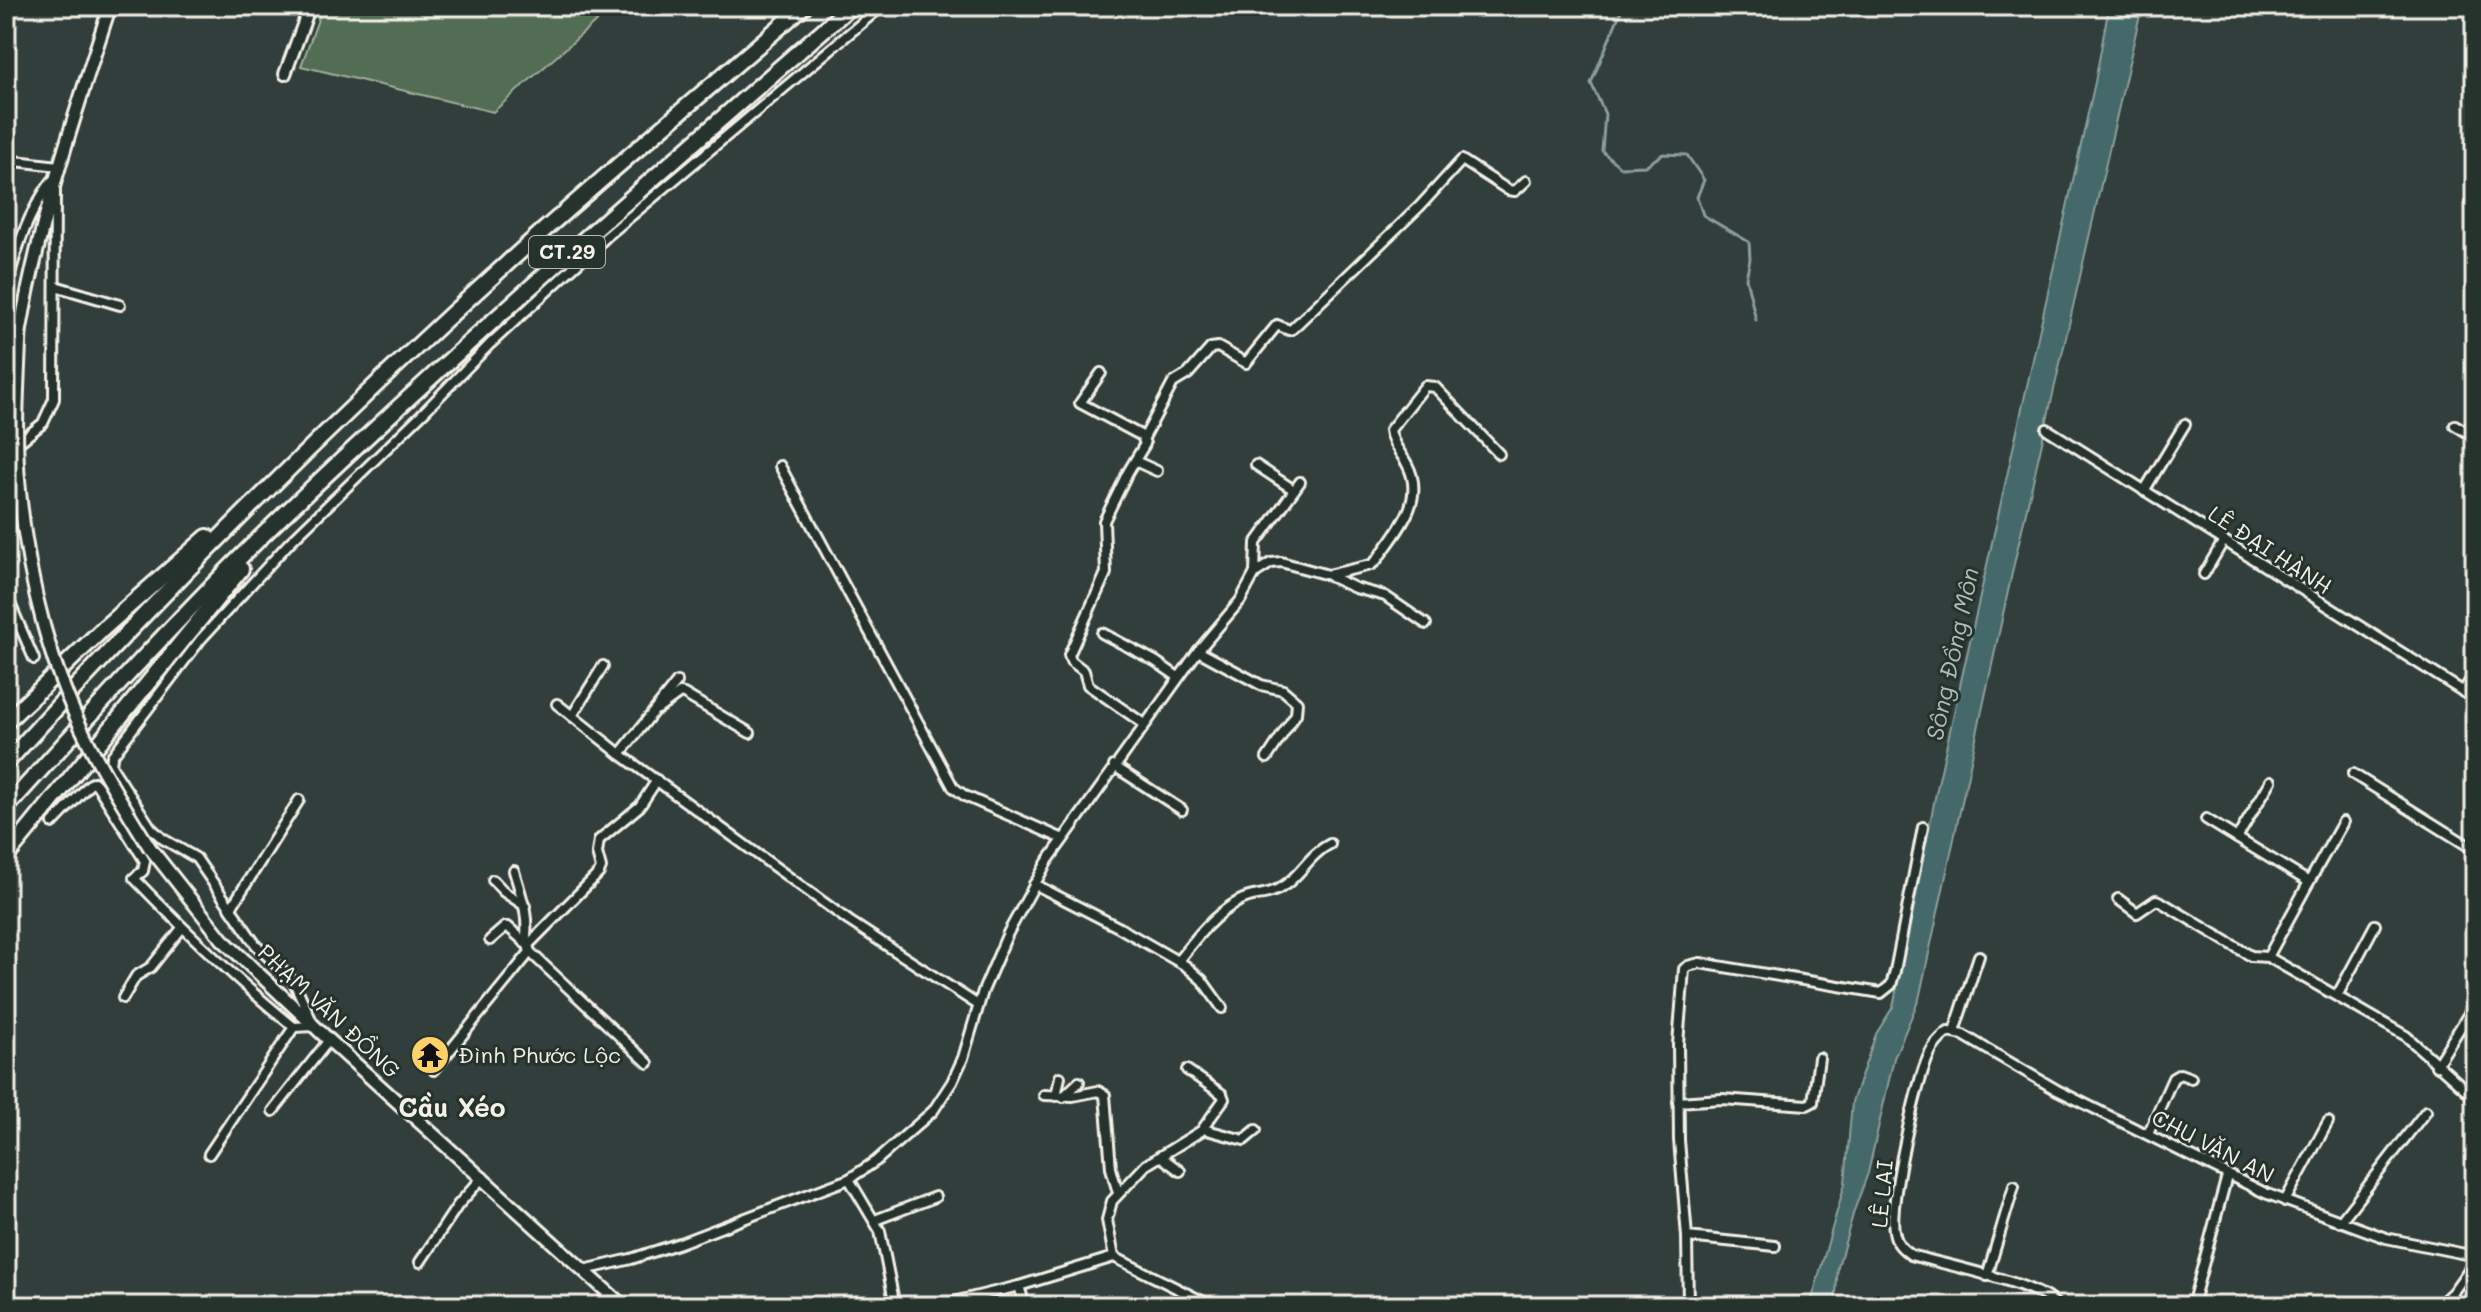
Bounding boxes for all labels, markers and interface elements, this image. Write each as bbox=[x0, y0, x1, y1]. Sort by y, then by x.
road number: CT.29 bbox=[529, 236, 605, 268]
street label: LÊ ĐẠI HÀNH bbox=[2203, 499, 2338, 600]
water label: Sông Đồng Môn bbox=[1918, 564, 1985, 743]
street label: PHẠM VĂN ĐỒNG bbox=[252, 937, 407, 1084]
temple icon: Đình Phước Lộc bbox=[409, 1034, 451, 1076]
place label: Đình Phước Lộc bbox=[458, 1040, 621, 1069]
district label: Cầu Xéo bbox=[398, 1090, 506, 1124]
street label: CHU VĂN AN bbox=[2147, 1102, 2279, 1189]
street label: LÊ LAI bbox=[1864, 1159, 1899, 1229]

